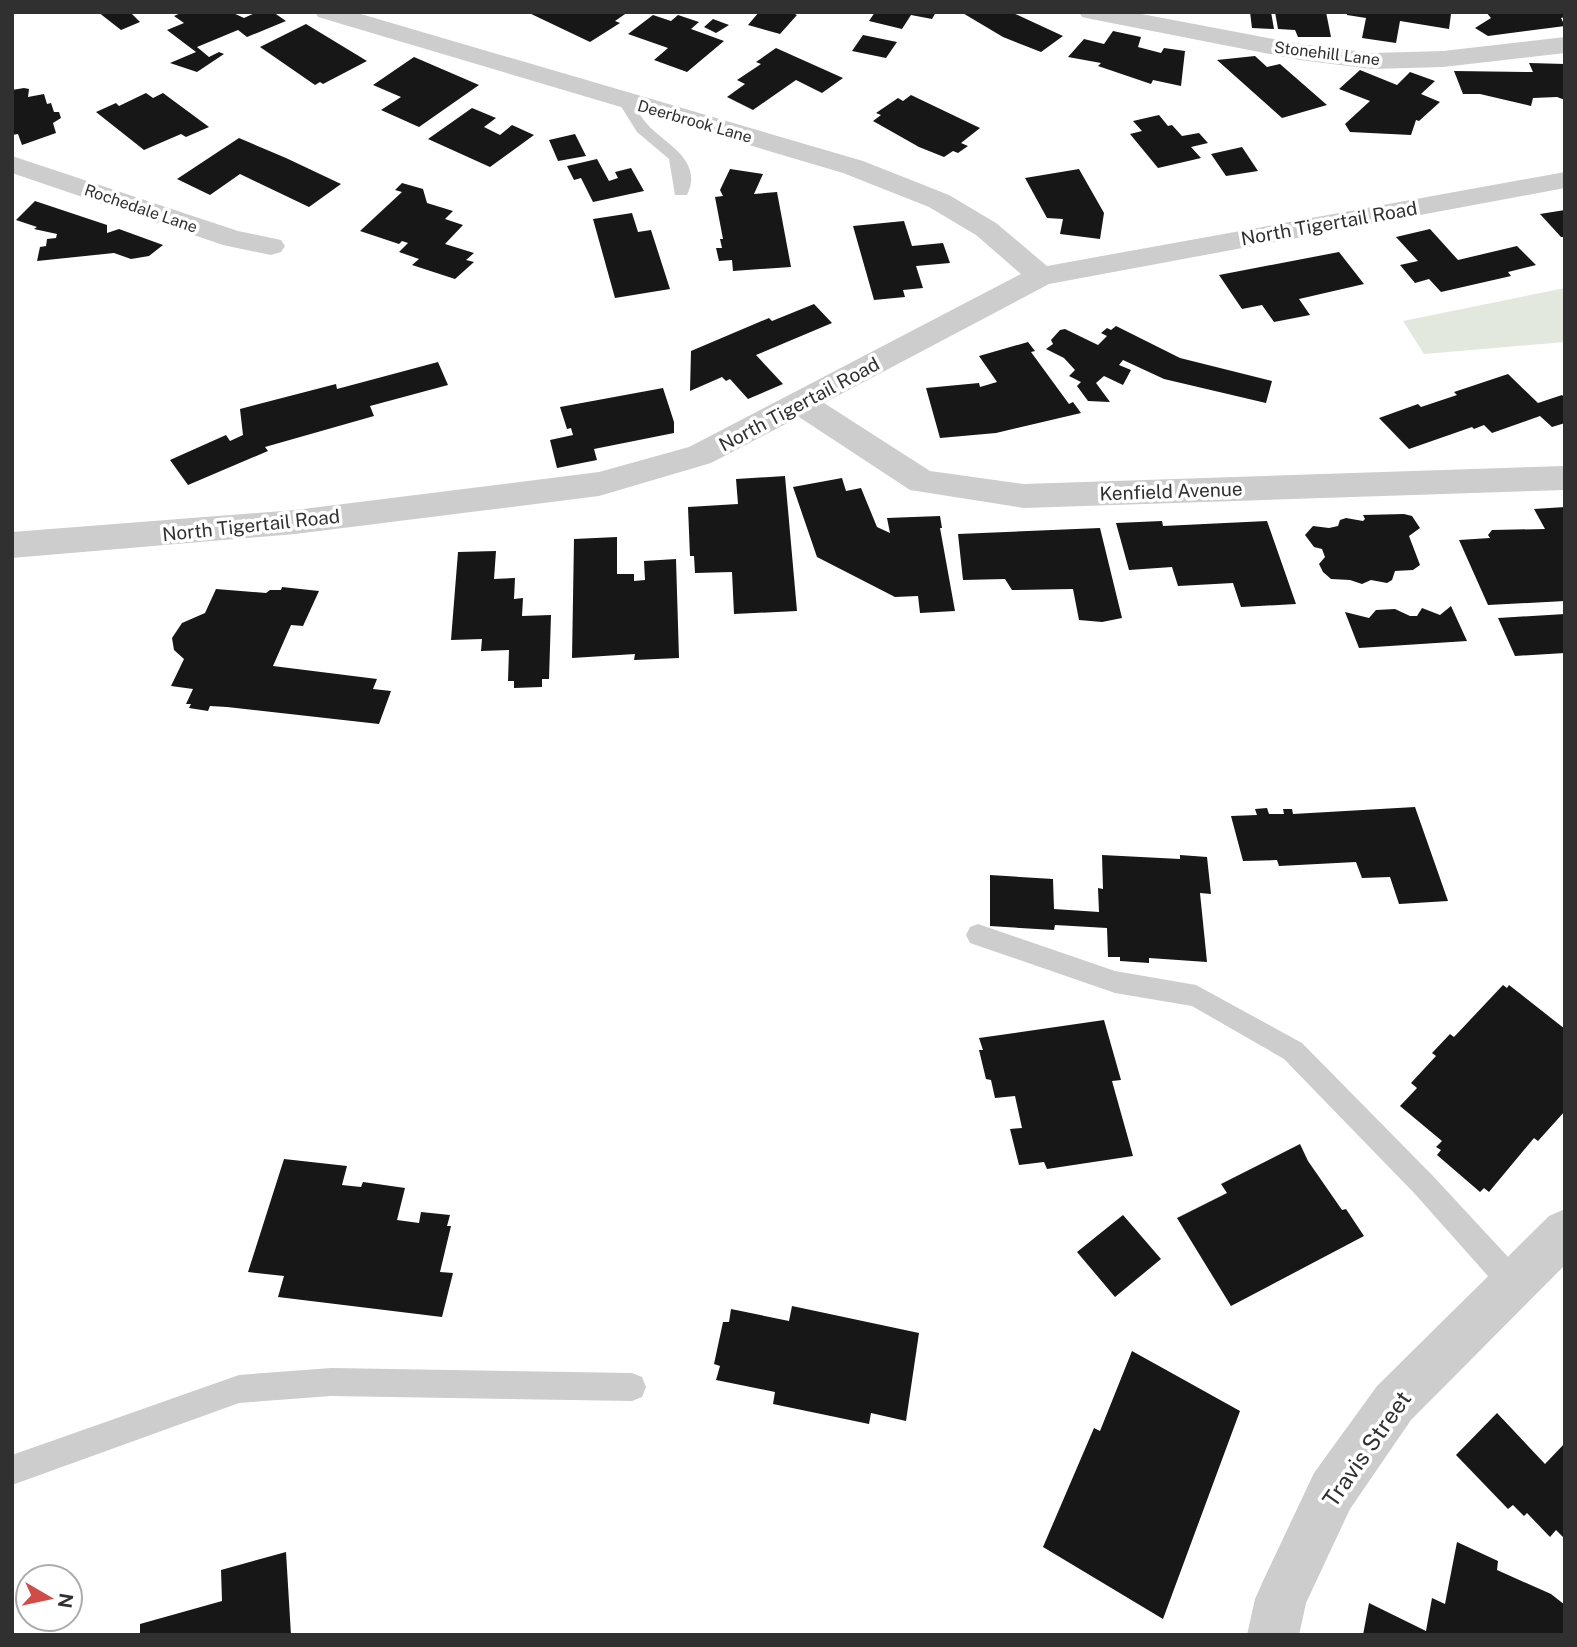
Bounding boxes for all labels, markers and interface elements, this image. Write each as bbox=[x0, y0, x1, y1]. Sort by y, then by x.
street label: Stonehill Lane bbox=[1273, 38, 1381, 69]
street label: Deerbrook Lane bbox=[635, 96, 754, 147]
street label: Rochedale Lane bbox=[82, 180, 200, 237]
street label: North Tigertail Road bbox=[1239, 197, 1419, 249]
street label: North Tigertail Road bbox=[715, 352, 883, 456]
street label: Kenfield Avenue bbox=[1099, 478, 1243, 504]
street label: North Tigertail Road bbox=[161, 505, 341, 545]
street label: Travis Street bbox=[1317, 1385, 1416, 1512]
north arrow bbox=[14, 1563, 84, 1633]
text: N bbox=[54, 1592, 78, 1610]

